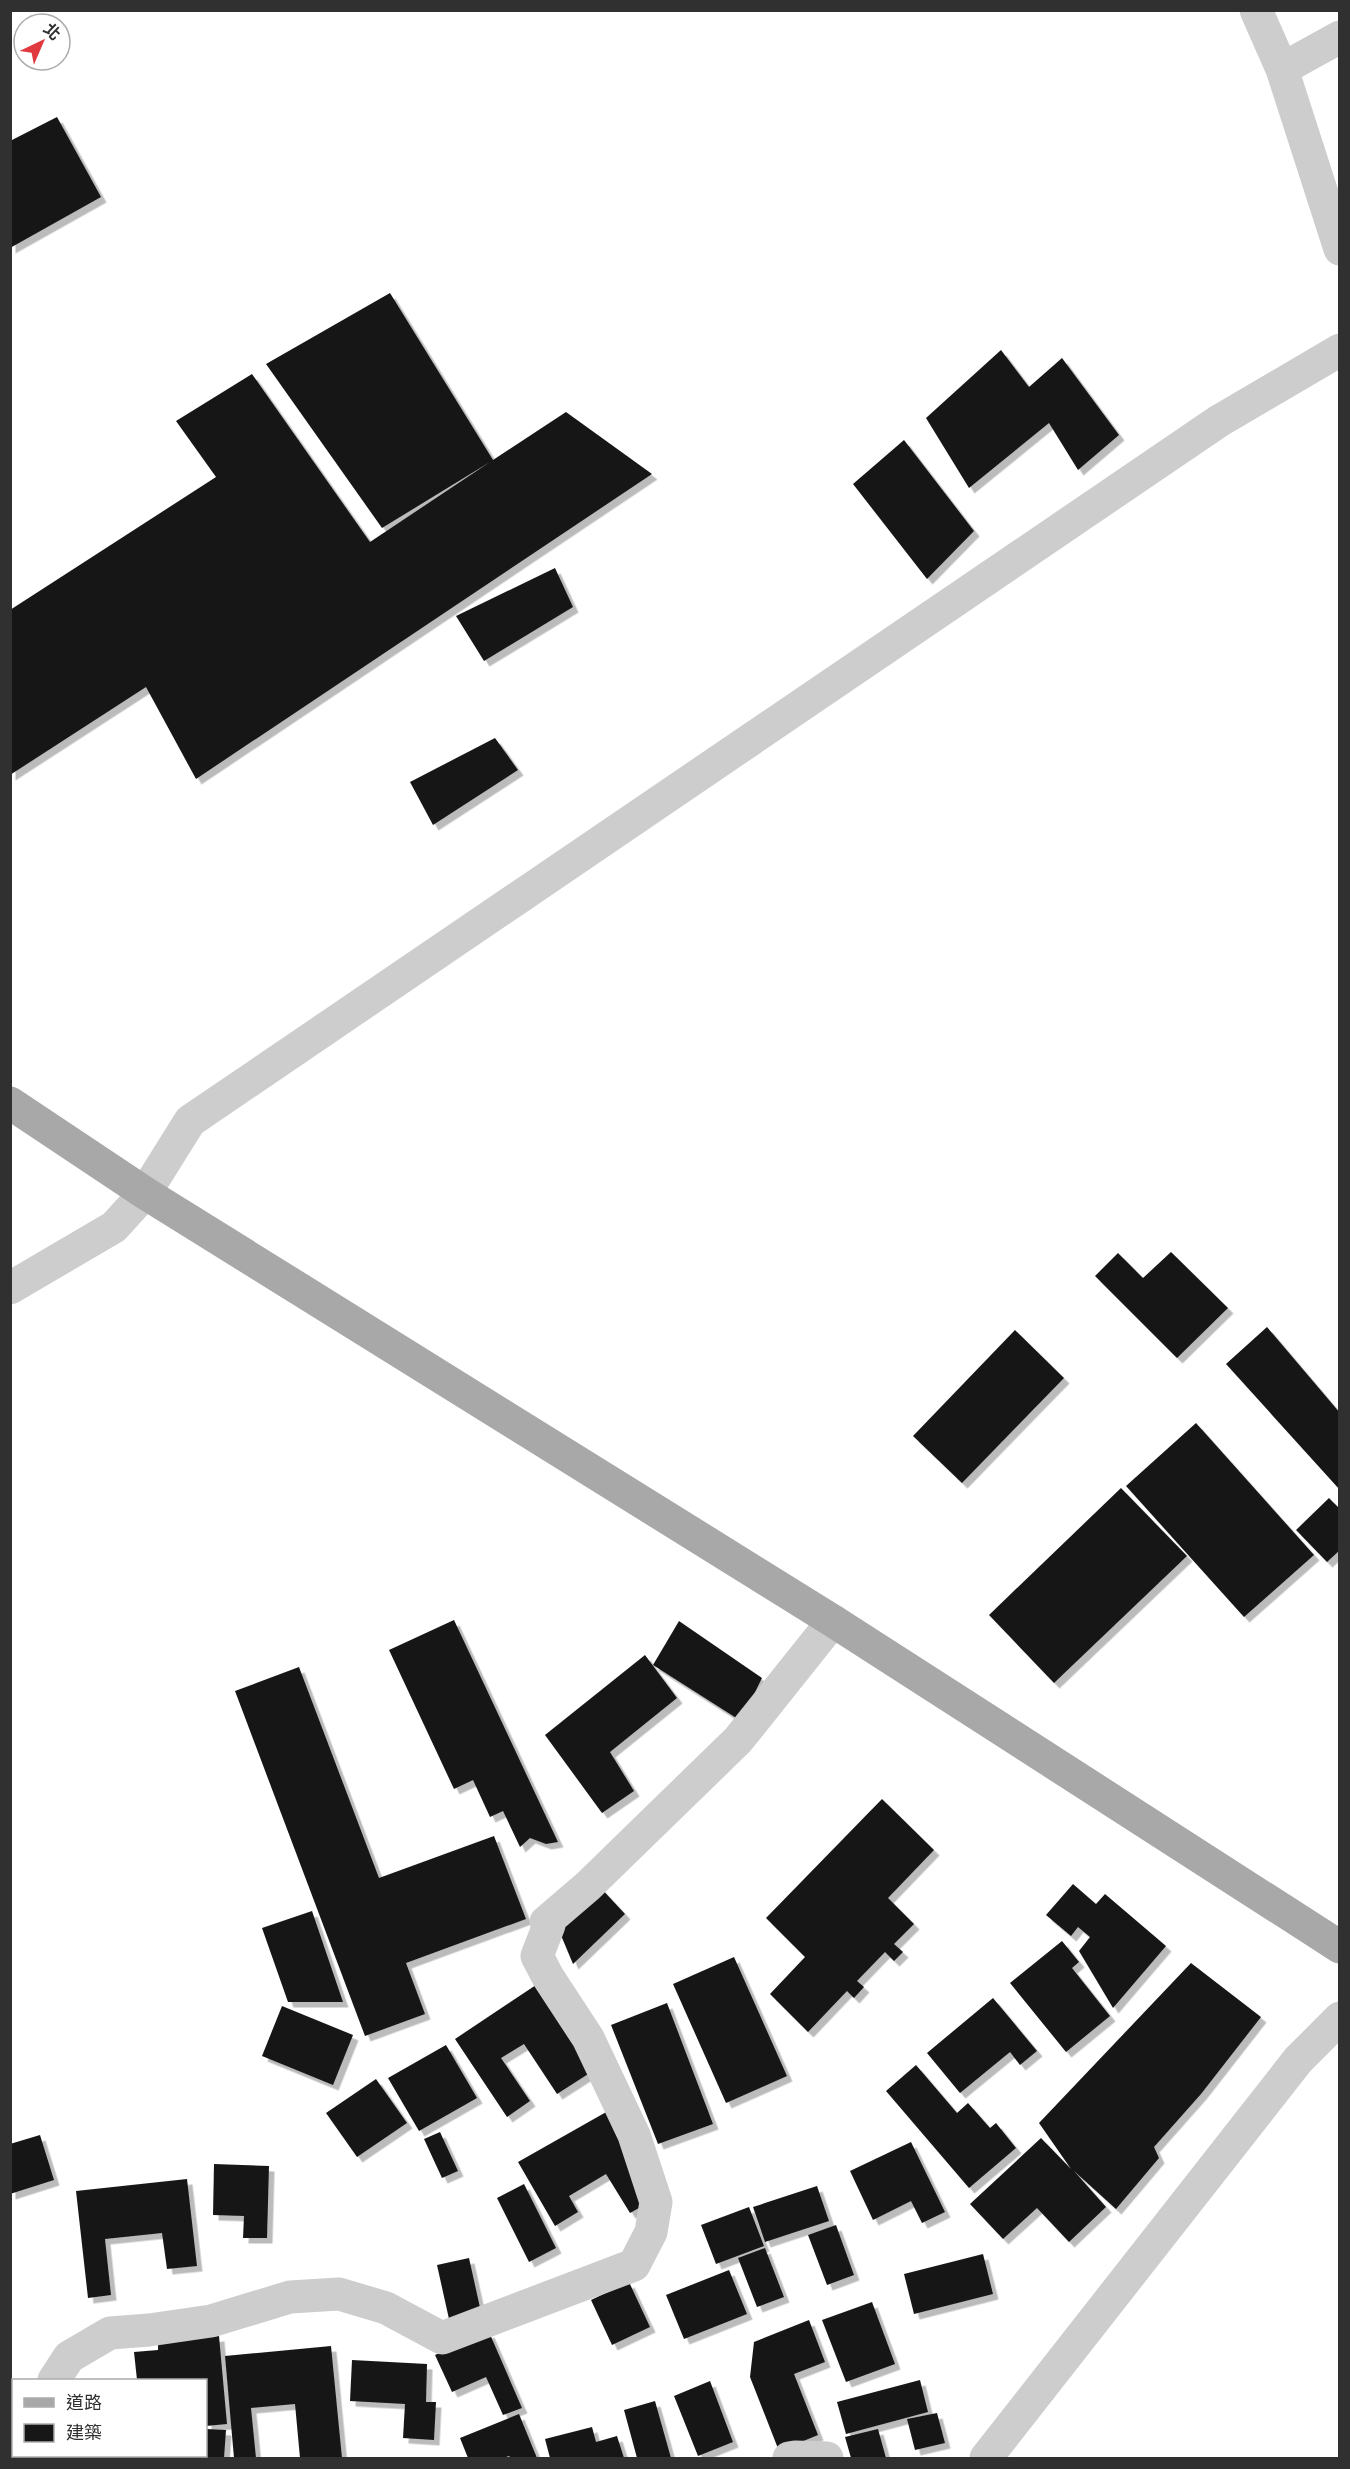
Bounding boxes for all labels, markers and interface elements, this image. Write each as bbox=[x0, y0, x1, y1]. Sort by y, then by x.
north arrow bbox=[12, 12, 72, 72]
text: 北 bbox=[40, 19, 64, 43]
legend bbox=[12, 2379, 207, 2457]
text: 道路 bbox=[66, 2392, 102, 2413]
text: 建築 bbox=[66, 2422, 102, 2443]

